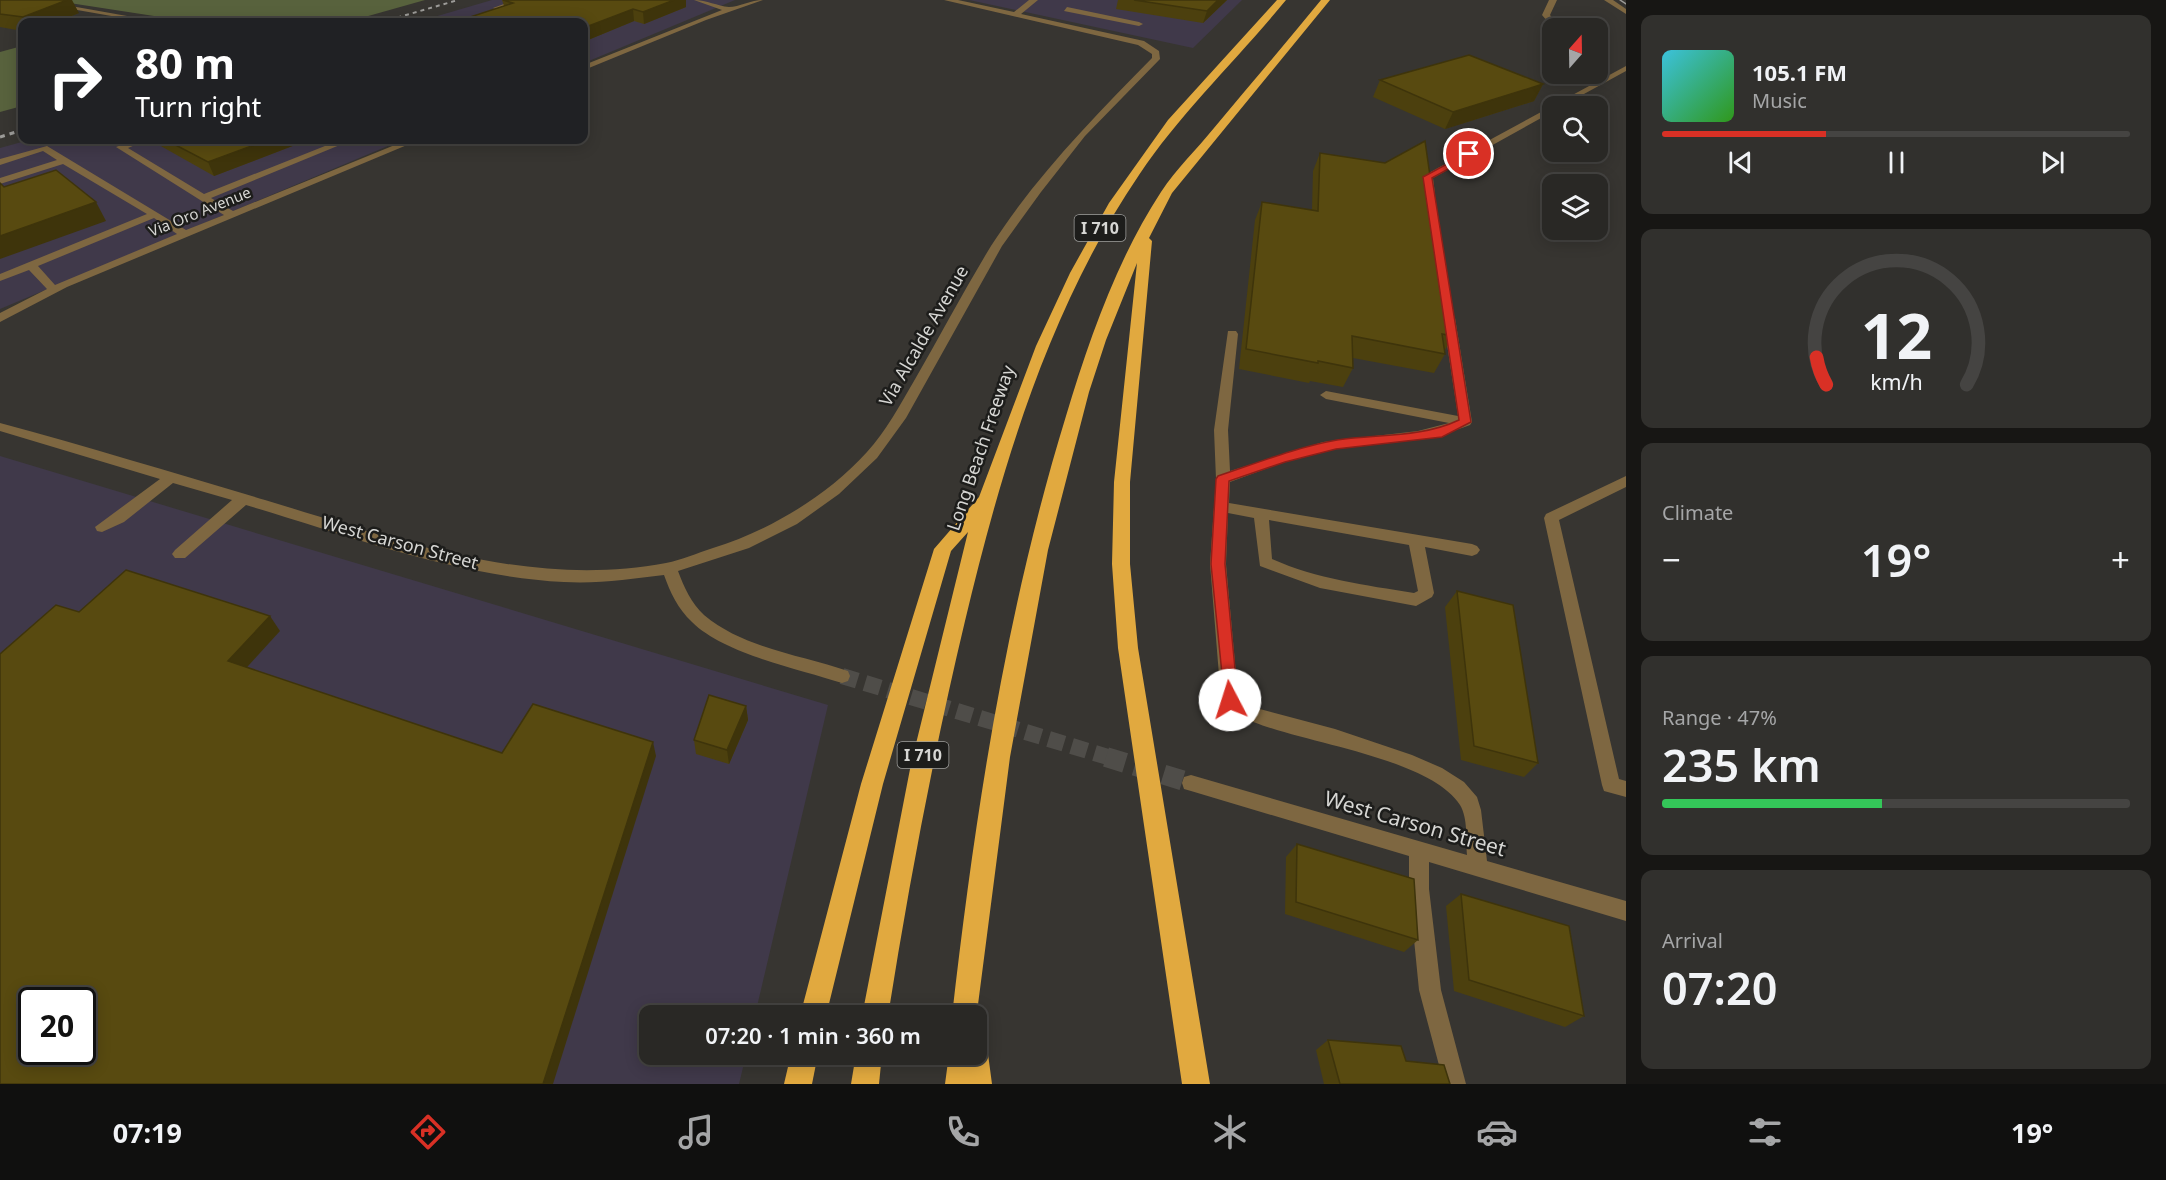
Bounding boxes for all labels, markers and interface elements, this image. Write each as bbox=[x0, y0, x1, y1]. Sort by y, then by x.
north arrow bbox=[1542, 18, 1608, 84]
map controls bbox=[1542, 18, 1608, 240]
text: 80 m bbox=[135, 34, 235, 91]
icon: right bbox=[36, 42, 114, 120]
text: 105.1 FM bbox=[1752, 57, 1847, 87]
text: Music bbox=[1752, 87, 1807, 114]
text: Turn right bbox=[135, 88, 261, 125]
button: search bbox=[1542, 96, 1608, 162]
pin bbox=[1443, 128, 1494, 179]
icon: arrive bbox=[1452, 137, 1485, 170]
icon: previous bbox=[1724, 146, 1757, 179]
icon: pause bbox=[1880, 146, 1913, 179]
icon: next bbox=[2036, 146, 2069, 179]
button: layers bbox=[1542, 174, 1608, 240]
street label: Via Oro Avenue bbox=[146, 181, 254, 241]
road number: I 710 bbox=[1074, 215, 1126, 241]
street label: Via Alcalde Avenue bbox=[873, 261, 973, 410]
text: 12 bbox=[1860, 292, 1932, 377]
street label: Long Beach Freeway bbox=[940, 361, 1020, 534]
text: km/h bbox=[1870, 368, 1922, 397]
text: Climate bbox=[1662, 499, 1733, 526]
street label: West Carson Street bbox=[319, 510, 482, 575]
text: 19° bbox=[1861, 529, 1931, 590]
text: − bbox=[1662, 537, 1681, 582]
text: + bbox=[2111, 537, 2130, 582]
position arrow bbox=[1198, 668, 1262, 732]
text: Range · 47% bbox=[1662, 704, 1777, 731]
text: 235 km bbox=[1662, 734, 1821, 795]
road number: I 710 bbox=[898, 742, 948, 768]
street label: West Carson Street bbox=[1321, 784, 1510, 862]
text: Arrival bbox=[1662, 927, 1723, 954]
text: 07:20 bbox=[1662, 957, 1777, 1018]
speed limit sign: 20 bbox=[18, 987, 96, 1065]
text: 07:20 · 1 min · 360 m bbox=[705, 1020, 921, 1050]
icon: directions bbox=[407, 1111, 449, 1153]
icon: music bbox=[675, 1111, 717, 1153]
icon: phone bbox=[942, 1111, 984, 1153]
icon: climate bbox=[1209, 1111, 1251, 1153]
icon: car bbox=[1476, 1111, 1518, 1153]
icon: filters bbox=[1744, 1111, 1786, 1153]
text: 07:19 bbox=[113, 1114, 182, 1151]
text: 19° bbox=[2011, 1114, 2053, 1151]

